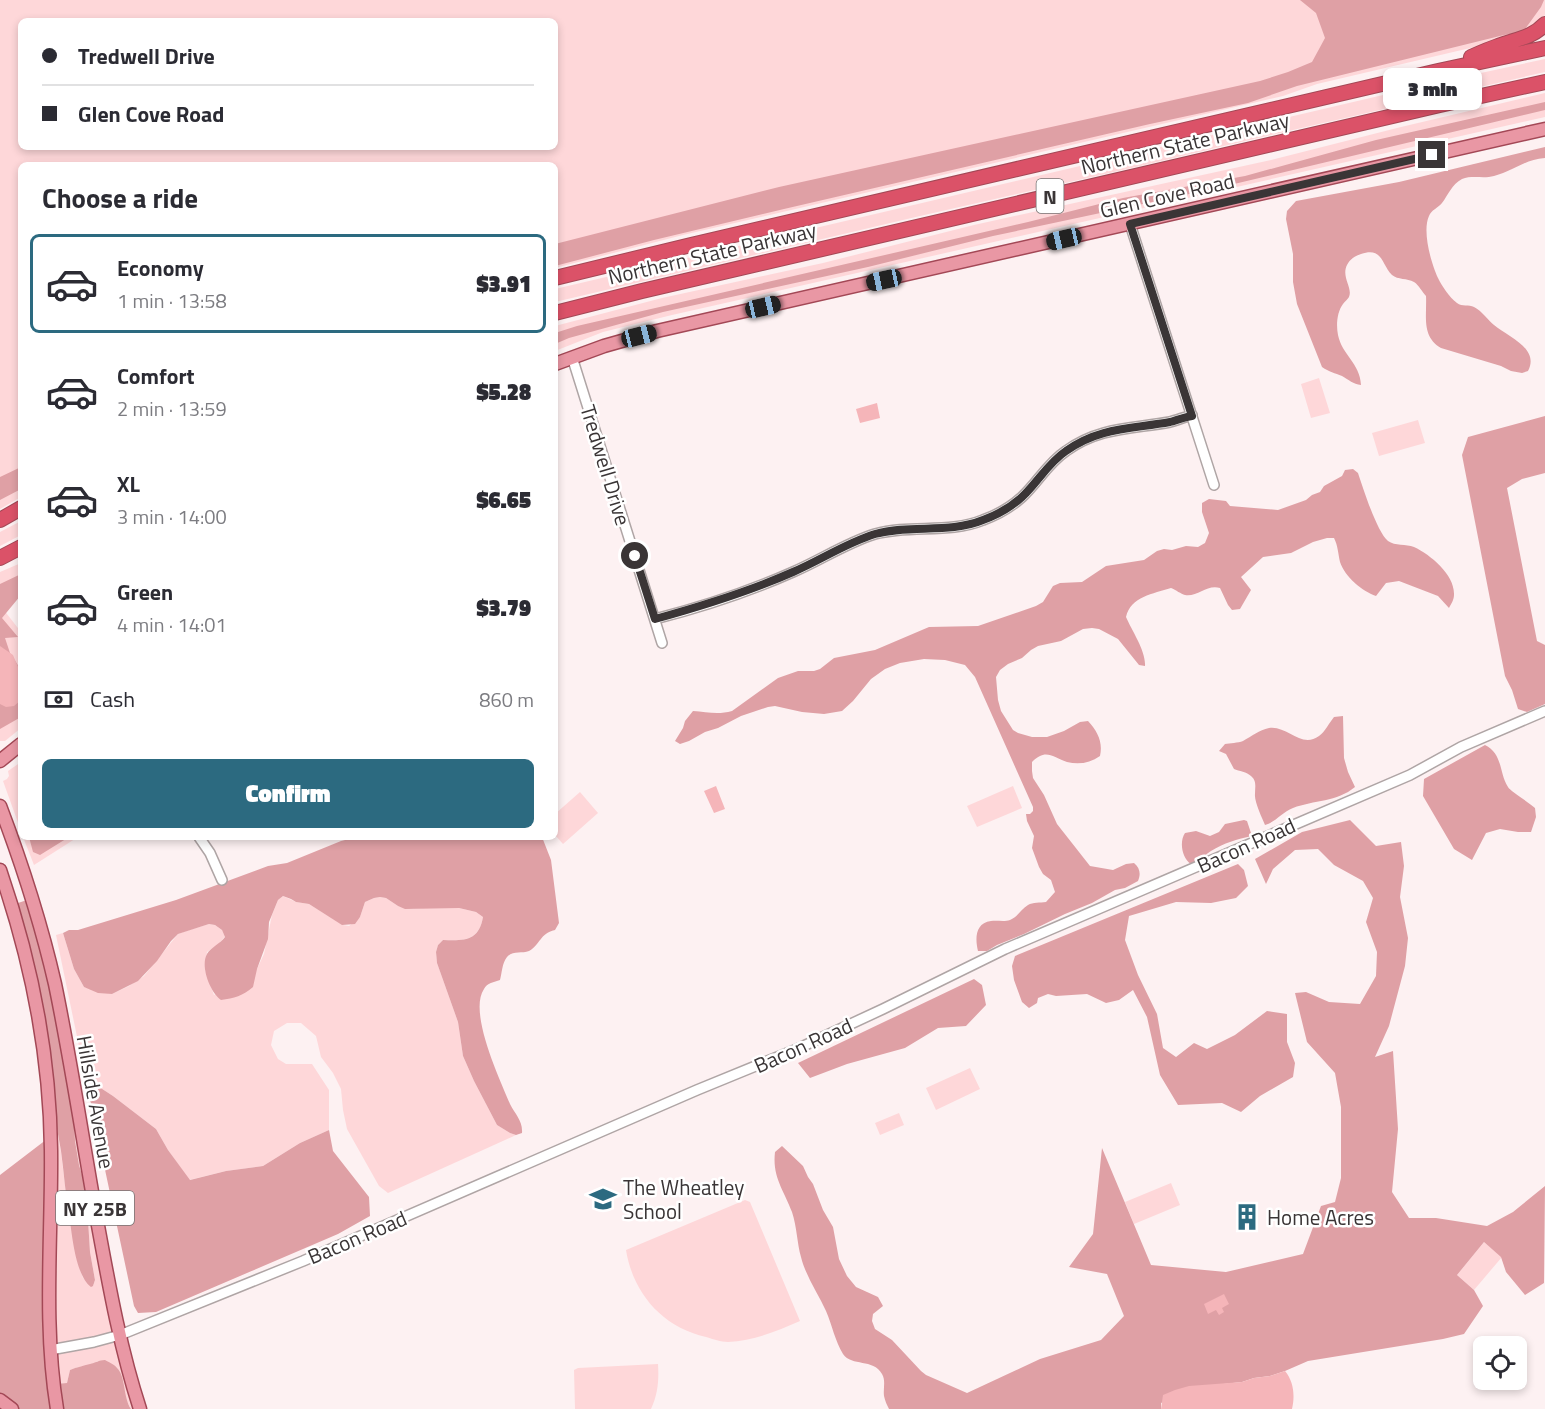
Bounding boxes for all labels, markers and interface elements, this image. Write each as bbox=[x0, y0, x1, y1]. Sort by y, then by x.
text: Tredwell Drive bbox=[78, 39, 215, 73]
callout: 3 min bbox=[1382, 68, 1482, 110]
text: 3 min bbox=[1408, 73, 1457, 104]
text: Glen Cove Road bbox=[78, 97, 224, 131]
street label: Northern State Parkway bbox=[1078, 103, 1292, 183]
route end bbox=[1418, 141, 1445, 168]
street label: Glen Cove Road bbox=[1097, 164, 1237, 226]
text: Choose a ride bbox=[42, 177, 198, 218]
road number: N bbox=[1036, 179, 1064, 213]
street label: Northern State Parkway bbox=[605, 213, 819, 293]
car bbox=[1044, 226, 1084, 252]
text: Economy bbox=[117, 251, 204, 285]
icon: car bbox=[45, 257, 99, 311]
text: $3.91 bbox=[476, 267, 531, 301]
car bbox=[865, 267, 903, 293]
text: 1 min · 13:58 bbox=[117, 285, 227, 316]
car bbox=[743, 294, 783, 320]
car bbox=[619, 323, 659, 349]
text: Comfort bbox=[117, 359, 195, 393]
icon: car bbox=[45, 365, 99, 419]
text: $5.28 bbox=[476, 375, 531, 409]
text: 2 min · 13:59 bbox=[117, 393, 227, 424]
street label: Tredwell Drive bbox=[572, 401, 640, 529]
text: XL bbox=[117, 467, 140, 501]
icon: car bbox=[45, 473, 99, 527]
text: $6.65 bbox=[476, 483, 531, 517]
text: 3 min · 14:00 bbox=[117, 501, 227, 532]
route start bbox=[621, 542, 648, 569]
text: Green bbox=[117, 575, 173, 609]
icon: car bbox=[45, 581, 99, 635]
text: $3.79 bbox=[476, 591, 531, 625]
text: 4 min · 14:01 bbox=[117, 609, 227, 640]
text: Cash bbox=[90, 682, 135, 716]
icon: cash bbox=[42, 683, 75, 716]
text: 860 m bbox=[479, 684, 534, 715]
button: Confirm bbox=[42, 759, 534, 828]
street label: Bacon Road bbox=[1192, 809, 1300, 881]
street label: Bacon Road bbox=[749, 1009, 857, 1081]
street label: Hillside Avenue bbox=[69, 1033, 123, 1171]
place label: The Wheatley School bbox=[623, 1171, 744, 1227]
school or university icon: The Wheatley School bbox=[588, 1184, 618, 1214]
road number: NY 25B bbox=[56, 1191, 134, 1225]
place label: Home Acres bbox=[1267, 1201, 1374, 1233]
street label: Bacon Road bbox=[302, 1202, 412, 1272]
building icon: Home Acres bbox=[1232, 1202, 1262, 1232]
map controls bbox=[1473, 1336, 1527, 1390]
button: locate bbox=[1473, 1336, 1527, 1390]

